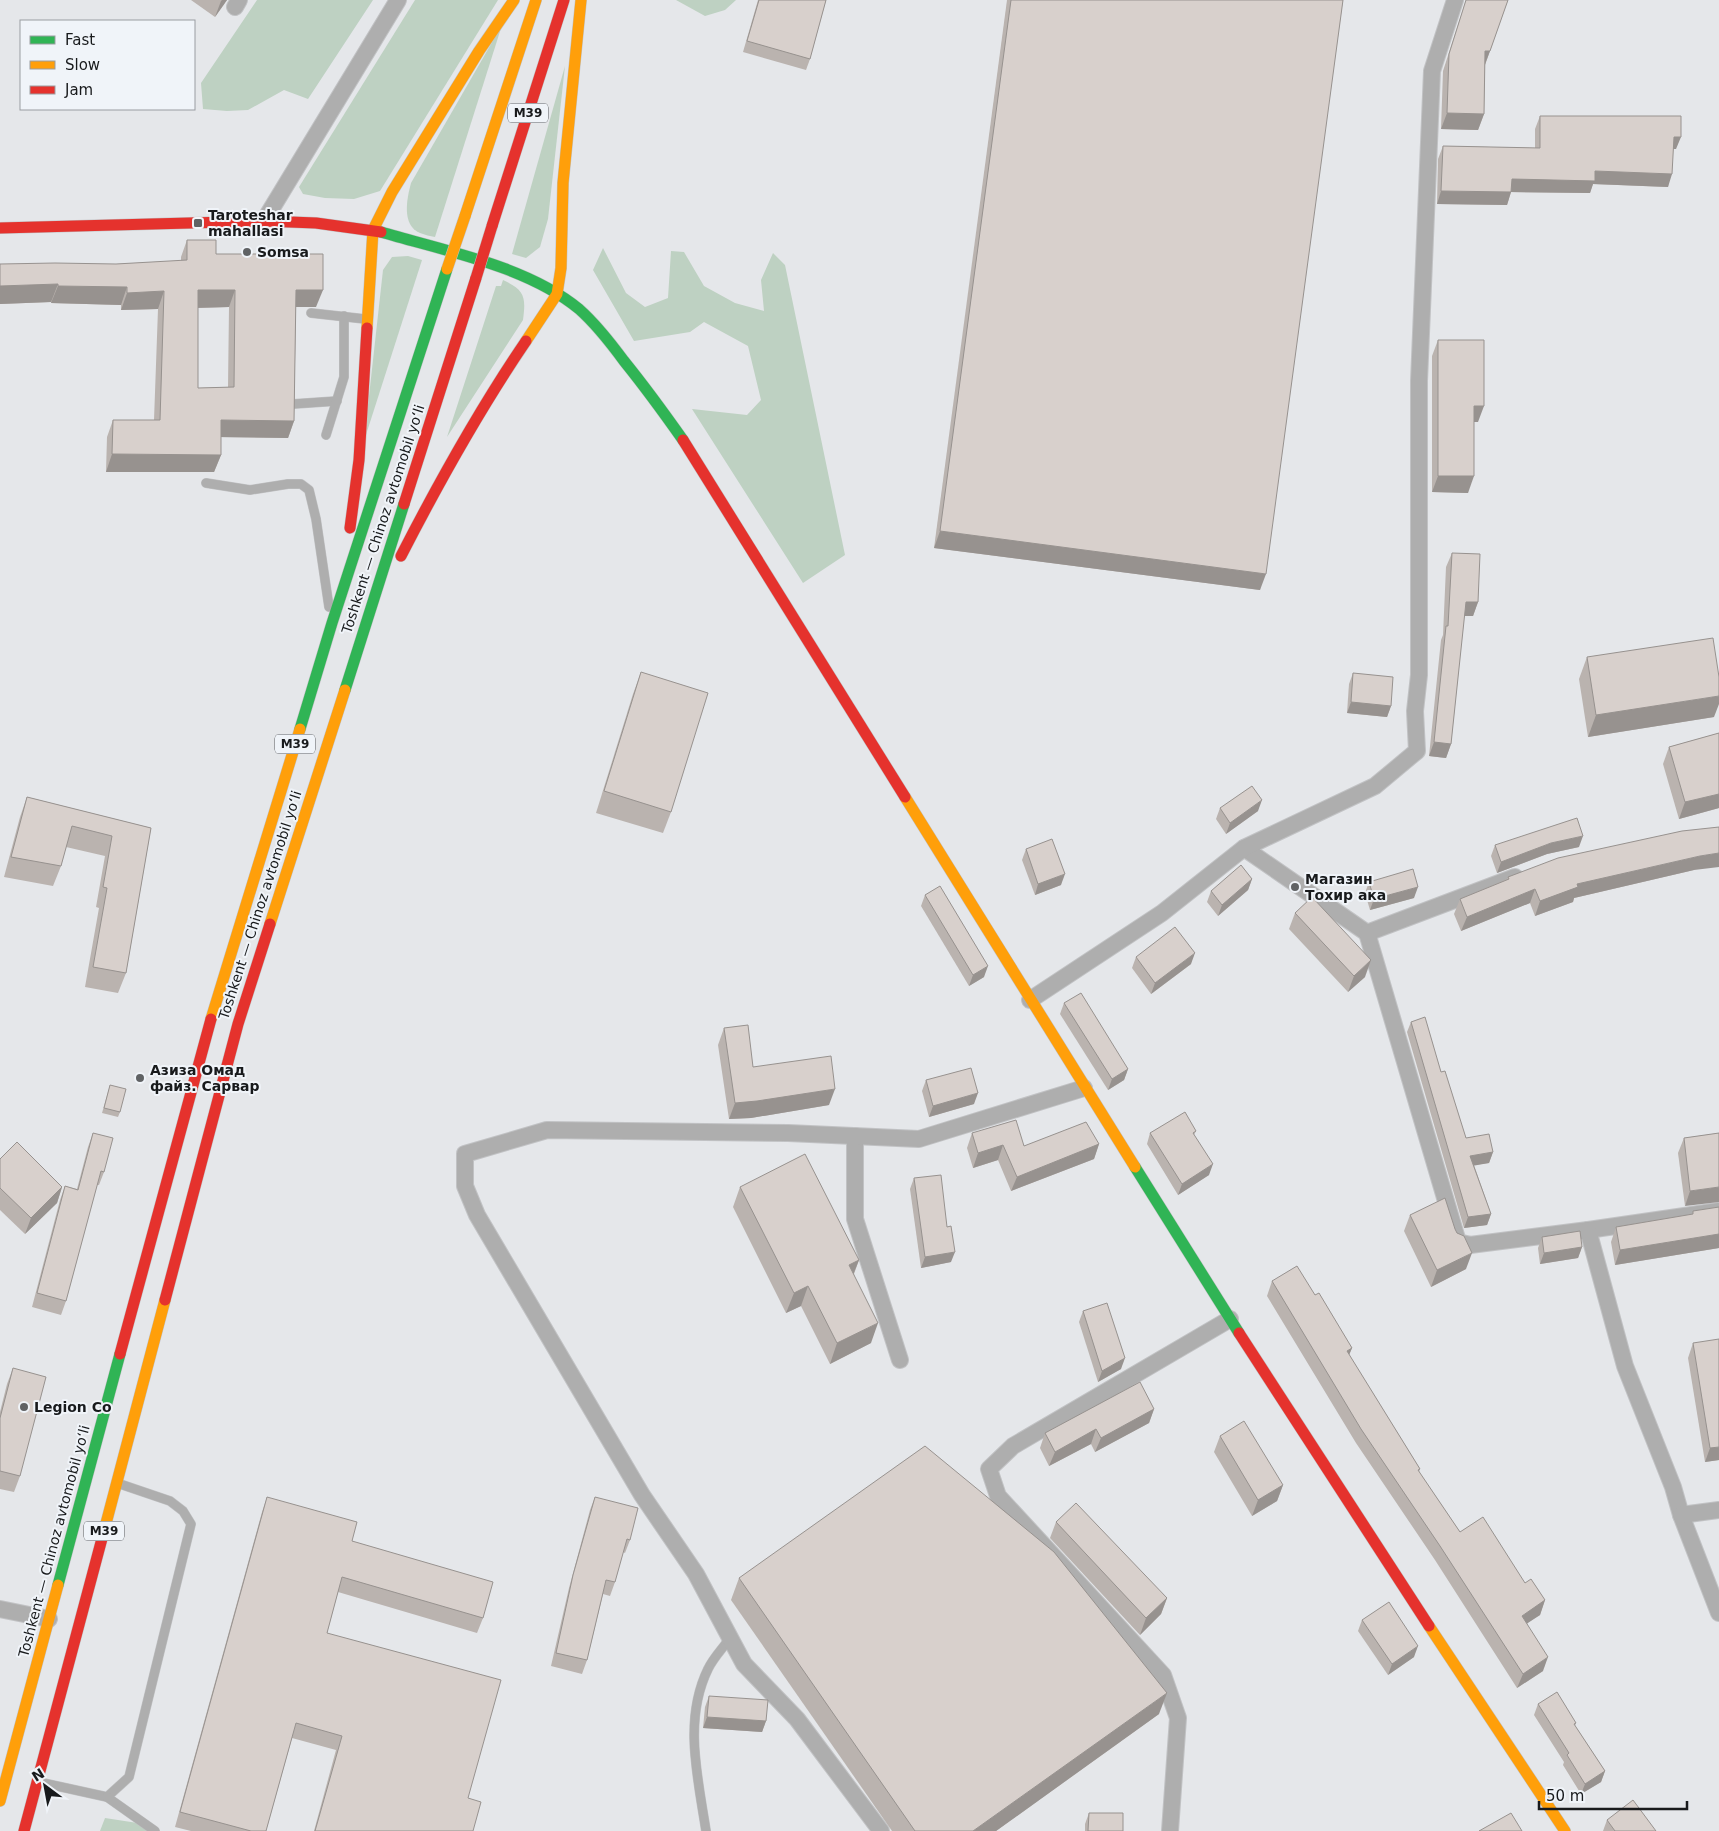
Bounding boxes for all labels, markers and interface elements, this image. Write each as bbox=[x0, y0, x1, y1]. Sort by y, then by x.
legend bbox=[20, 20, 195, 110]
text: Fast bbox=[65, 31, 95, 49]
text: Slow bbox=[65, 56, 100, 74]
text: Jam bbox=[64, 81, 93, 99]
road number: M39 bbox=[508, 104, 548, 122]
place label: Taroteshar mahallasi bbox=[208, 207, 293, 239]
marker: Taroteshar mahallasi bbox=[192, 217, 204, 229]
place label: Somsa bbox=[257, 244, 309, 260]
marker: Somsa bbox=[241, 246, 253, 258]
street label: Toshkent — Chinoz avtomobil yoʻli bbox=[338, 403, 428, 636]
road number: M39 bbox=[275, 734, 315, 754]
street label: Toshkent — Chinoz avtomobil yoʻli bbox=[215, 789, 305, 1022]
place label: Магазин Тохир ака bbox=[1305, 871, 1386, 903]
marker: Магазин Тохир ака bbox=[1289, 881, 1301, 893]
place label: Азиза Омад файз. Сарвар bbox=[150, 1062, 260, 1094]
marker: Азиза Омад файз. Сарвар bbox=[134, 1072, 146, 1084]
place label: Legion Co bbox=[34, 1399, 112, 1415]
marker: Legion Co bbox=[18, 1401, 30, 1413]
street label: Toshkent — Chinoz avtomobil yoʻli bbox=[15, 1423, 93, 1660]
road number: M39 bbox=[84, 1522, 124, 1540]
north arrow bbox=[20, 1761, 70, 1811]
text: N bbox=[29, 1765, 47, 1785]
scale bar bbox=[1539, 1778, 1686, 1810]
text: 50 m bbox=[1546, 1787, 1584, 1805]

